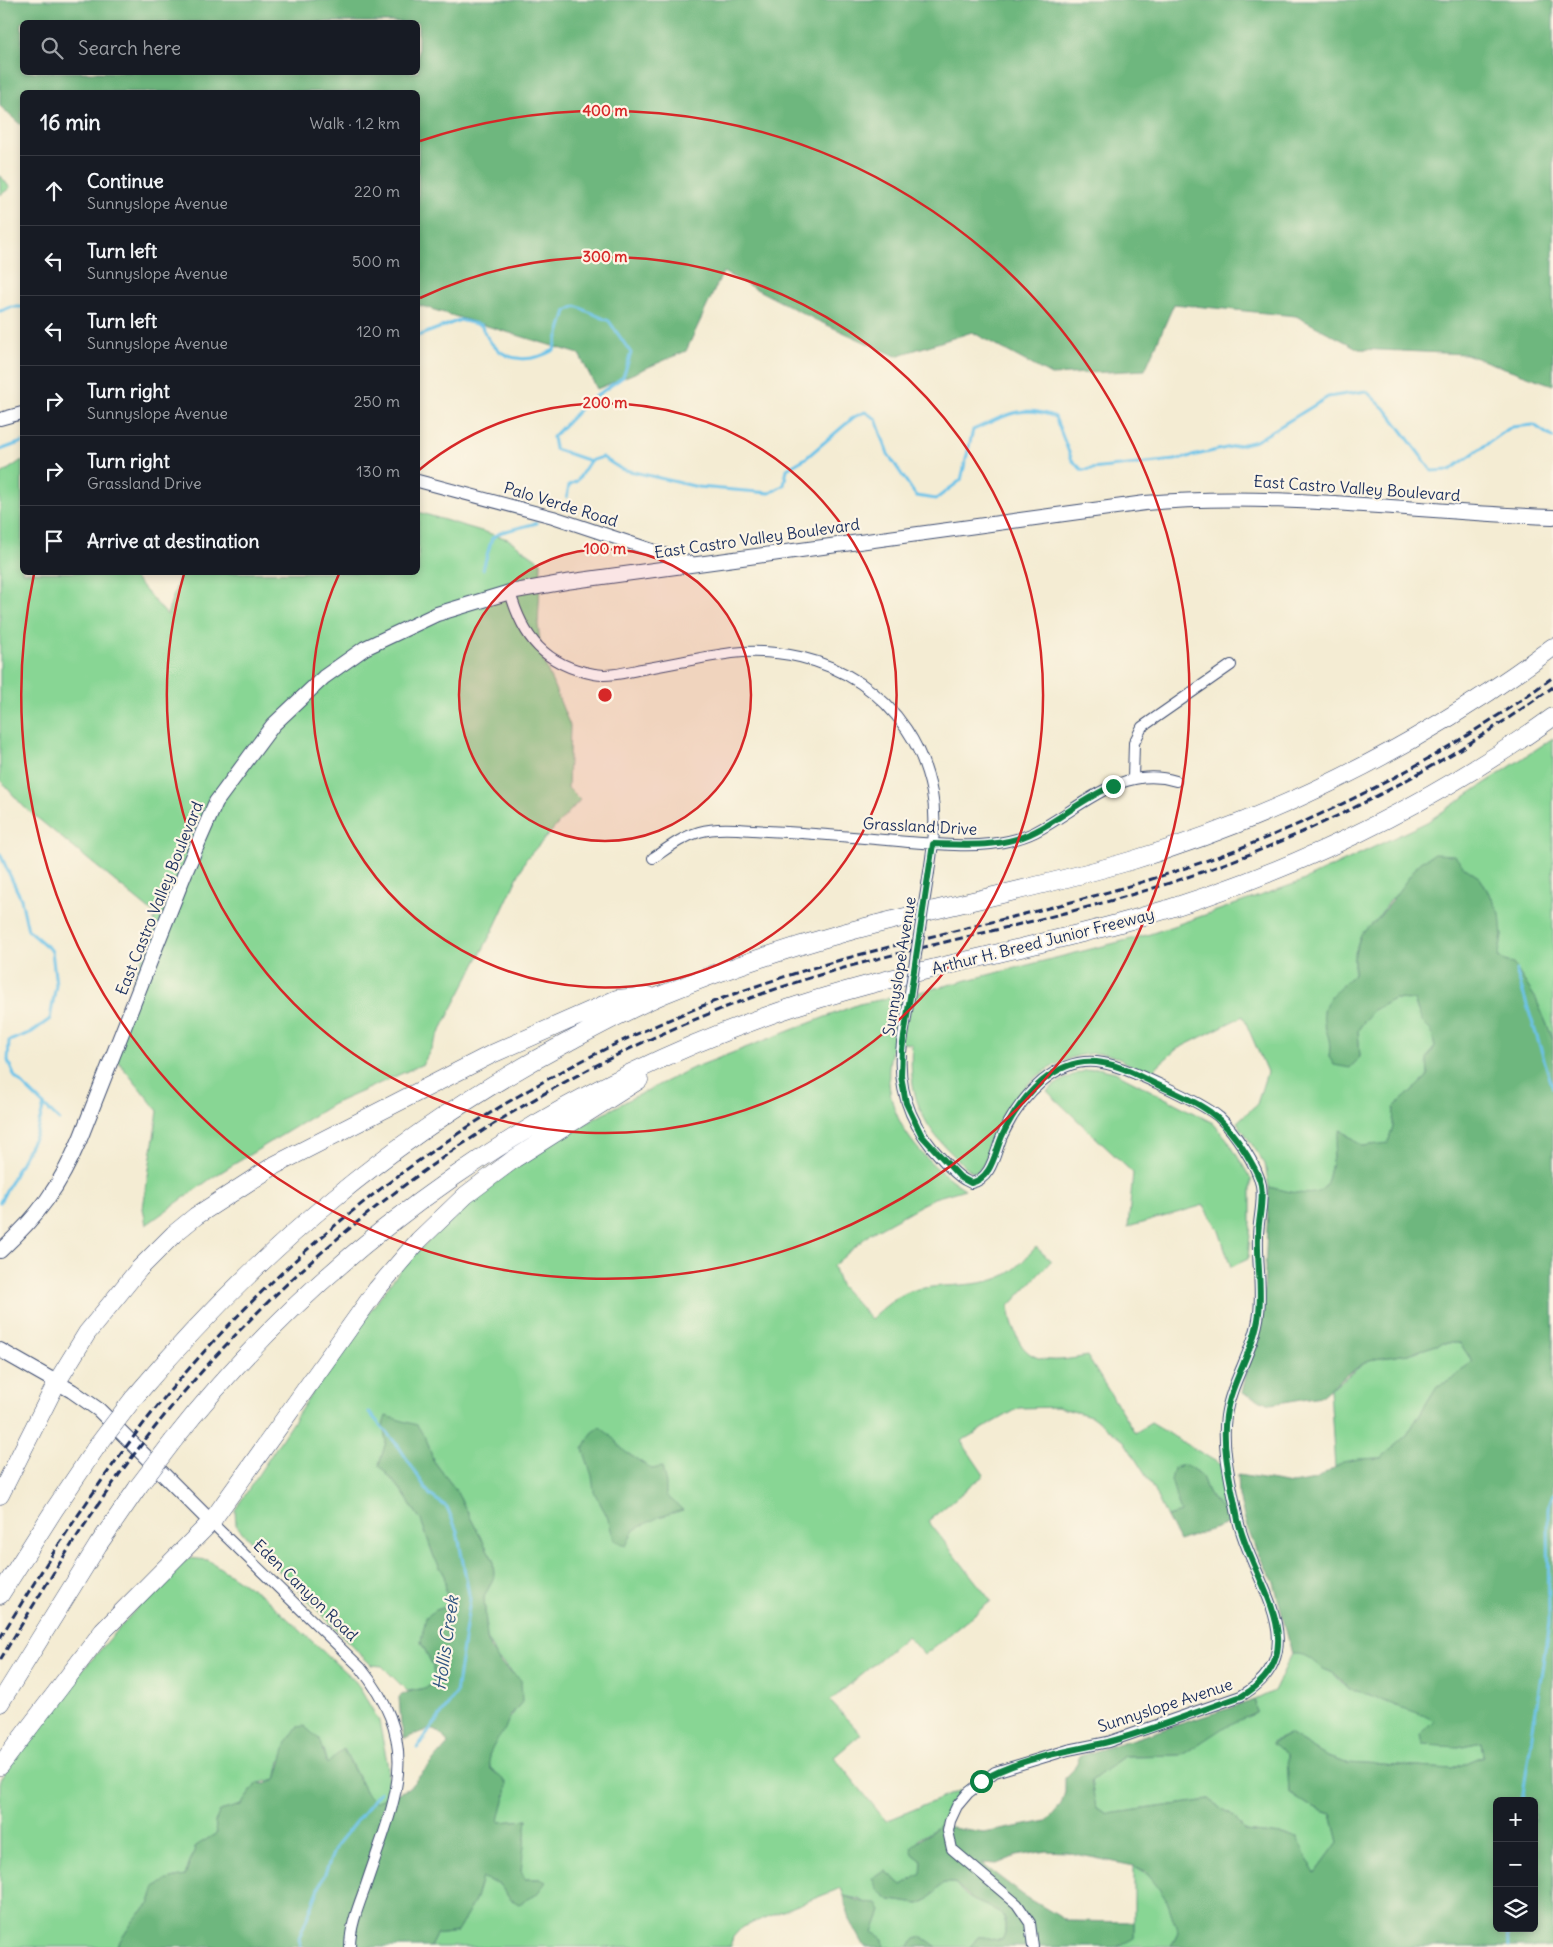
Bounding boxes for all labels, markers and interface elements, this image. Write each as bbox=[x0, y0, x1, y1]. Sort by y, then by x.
search box bbox=[20, 20, 420, 75]
icon: search bbox=[38, 34, 66, 62]
text: Search here bbox=[78, 36, 181, 60]
text: 400 m bbox=[582, 101, 628, 120]
text: 16 min bbox=[40, 109, 101, 136]
text: Walk · 1.2 km bbox=[310, 113, 400, 133]
text: Continue bbox=[87, 169, 164, 193]
icon: ahead bbox=[40, 177, 68, 205]
text: 220 m bbox=[354, 181, 400, 201]
text: Sunnyslope Avenue bbox=[87, 193, 228, 213]
text: Turn left bbox=[87, 239, 157, 263]
icon: left bbox=[40, 247, 68, 275]
text: 300 m bbox=[583, 247, 628, 266]
text: 500 m bbox=[352, 251, 400, 271]
text: Sunnyslope Avenue bbox=[87, 263, 228, 283]
text: Turn left bbox=[87, 309, 157, 333]
icon: left bbox=[40, 317, 68, 345]
text: 120 m bbox=[357, 321, 400, 341]
text: Sunnyslope Avenue bbox=[87, 333, 228, 353]
text: Turn right bbox=[87, 379, 170, 403]
icon: right bbox=[40, 387, 68, 415]
text: 250 m bbox=[354, 391, 400, 411]
text: 200 m bbox=[583, 393, 627, 412]
text: Sunnyslope Avenue bbox=[87, 403, 228, 423]
text: Turn right bbox=[87, 449, 170, 473]
icon: right bbox=[40, 457, 68, 485]
text: 130 m bbox=[356, 461, 400, 481]
street label: East Castro Valley Boulevard bbox=[1253, 471, 1461, 505]
text: Grassland Drive bbox=[87, 473, 202, 493]
street label: Palo Verde Road bbox=[501, 477, 621, 531]
street label: East Castro Valley Boulevard bbox=[653, 514, 861, 562]
icon: arrive bbox=[40, 527, 68, 555]
text: Arrive at destination bbox=[87, 529, 260, 553]
text: 100 m bbox=[584, 539, 626, 558]
centre of rings bbox=[596, 686, 614, 704]
route end bbox=[1102, 775, 1125, 798]
street label: East Castro Valley Boulevard bbox=[111, 798, 207, 998]
street label: Grassland Drive bbox=[862, 813, 978, 839]
street label: Sunnyslope Avenue bbox=[878, 895, 920, 1037]
street label: Arthur H. Breed Junior Freeway bbox=[930, 904, 1156, 978]
street label: Eden Canyon Road bbox=[250, 1535, 362, 1645]
water label: Hollis Creek bbox=[428, 1593, 464, 1691]
street label: Sunnyslope Avenue bbox=[1095, 1674, 1235, 1736]
route start bbox=[970, 1770, 993, 1793]
map controls bbox=[1493, 1797, 1538, 1932]
button: + bbox=[1493, 1797, 1538, 1842]
button: − bbox=[1493, 1842, 1538, 1887]
button: layers bbox=[1493, 1887, 1538, 1932]

